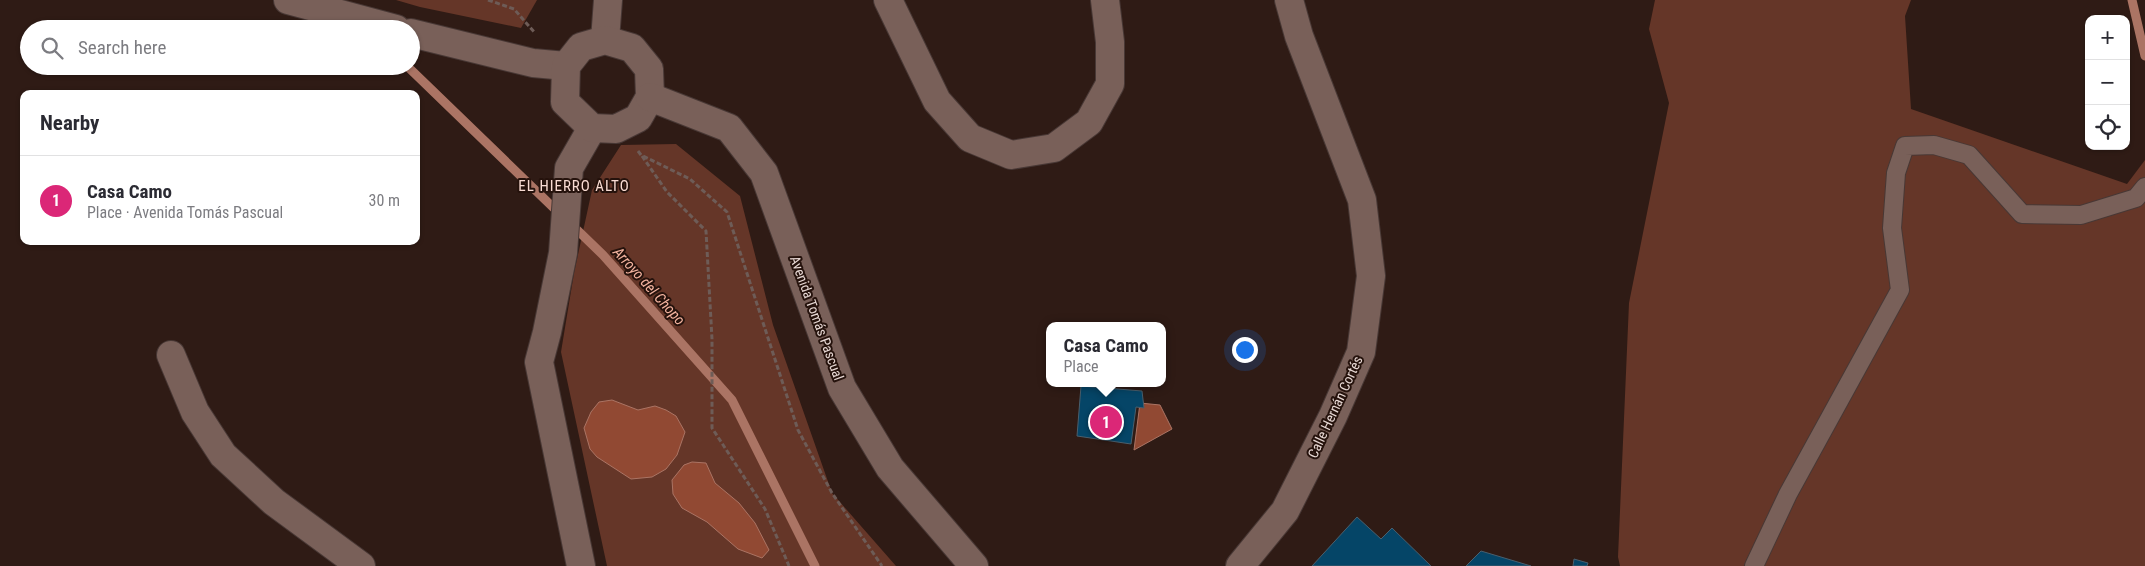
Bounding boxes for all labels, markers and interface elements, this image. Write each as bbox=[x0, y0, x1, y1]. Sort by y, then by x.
map controls bbox=[2085, 15, 2130, 150]
button: + bbox=[2085, 15, 2130, 60]
search box bbox=[20, 20, 420, 75]
icon: search bbox=[38, 34, 66, 62]
text: Search here bbox=[78, 36, 166, 59]
button: − bbox=[2085, 60, 2130, 105]
button: locate bbox=[2085, 105, 2130, 150]
text: Nearby bbox=[40, 111, 99, 135]
district label: EL HIERRO ALTO bbox=[518, 177, 630, 195]
text: Casa Camo bbox=[87, 180, 172, 203]
text: 1 bbox=[52, 191, 60, 210]
text: 30 m bbox=[368, 191, 400, 210]
text: Place · Avenida Tomás Pascual bbox=[87, 203, 283, 222]
water label: Arroyo del Chopo bbox=[609, 243, 689, 329]
street label: Avenida Tomás Pascual bbox=[787, 254, 847, 382]
popup bbox=[1046, 322, 1166, 387]
text: Casa Camo bbox=[1063, 334, 1149, 357]
your location bbox=[1232, 337, 1258, 363]
street label: Calle Hernán Cortés bbox=[1304, 354, 1366, 460]
text: Place bbox=[1063, 357, 1099, 376]
pin: 1 bbox=[1090, 403, 1122, 441]

